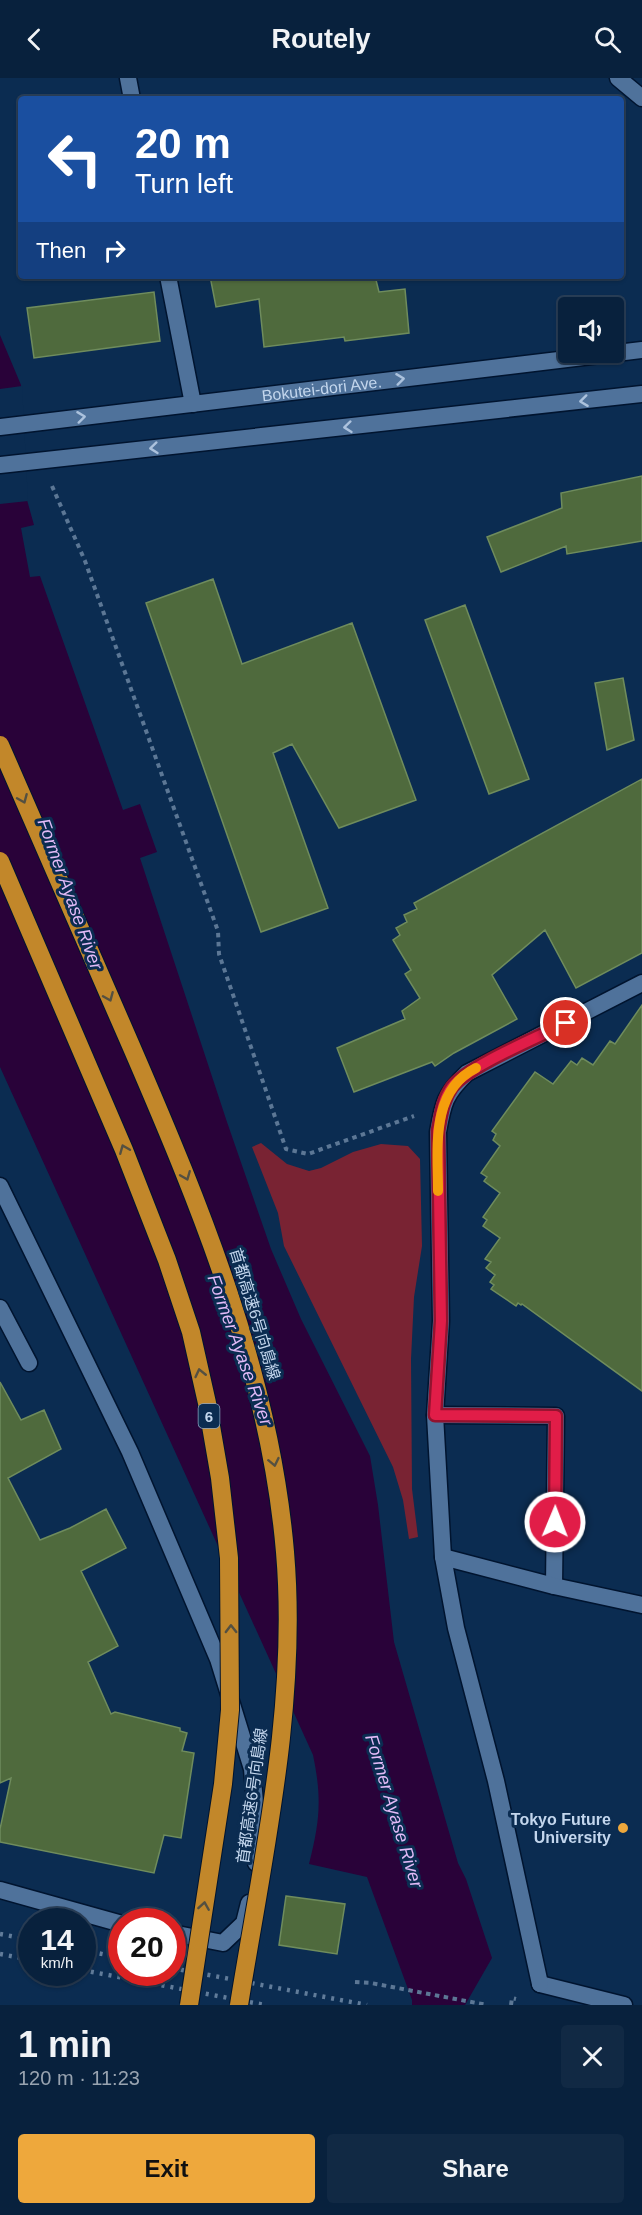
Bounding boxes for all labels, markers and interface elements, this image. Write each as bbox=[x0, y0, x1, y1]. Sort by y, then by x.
icon: back bbox=[18, 23, 51, 56]
icon: search bbox=[591, 23, 624, 56]
text: Routely bbox=[271, 24, 371, 54]
icon: left bbox=[36, 120, 114, 198]
text: 20 m bbox=[135, 120, 231, 167]
text: Turn left bbox=[135, 169, 233, 199]
icon: right bbox=[98, 234, 131, 267]
text: Then bbox=[36, 238, 86, 263]
map controls bbox=[558, 297, 624, 363]
button: sound bbox=[558, 297, 624, 363]
street label: Bokutei-dori Ave. bbox=[261, 373, 383, 404]
one-way arrow bbox=[395, 374, 404, 386]
one-way arrow bbox=[579, 394, 588, 407]
one-way arrow bbox=[76, 411, 86, 424]
one-way arrow bbox=[344, 420, 353, 433]
one-way arrow bbox=[150, 441, 159, 454]
one-way arrow bbox=[16, 792, 28, 803]
water label: Former Ayase River bbox=[33, 816, 107, 973]
one-way arrow bbox=[102, 990, 114, 1001]
pin bbox=[540, 997, 591, 1048]
icon: arrive bbox=[549, 1006, 582, 1039]
one-way arrow bbox=[119, 1144, 131, 1155]
one-way arrow bbox=[179, 1170, 191, 1181]
street label: 首都高速6号向島線 bbox=[227, 1246, 283, 1382]
water label: Former Ayase River bbox=[203, 1272, 277, 1429]
one-way arrow bbox=[195, 1368, 208, 1378]
road number: 6 bbox=[198, 1404, 220, 1428]
one-way arrow bbox=[267, 1457, 280, 1467]
position arrow bbox=[523, 1490, 587, 1554]
one-way arrow bbox=[225, 1624, 237, 1633]
street label: 首都高速6号向島線 bbox=[234, 1727, 270, 1865]
water label: Former Ayase River bbox=[361, 1732, 427, 1891]
place label: Tokyo Future University bbox=[511, 1811, 611, 1846]
marker: Tokyo Future University bbox=[616, 1821, 630, 1835]
one-way arrow bbox=[198, 1901, 210, 1910]
speed limit sign: 20 bbox=[108, 1908, 186, 1986]
text: 14 bbox=[40, 1923, 74, 1956]
text: km/h bbox=[41, 1954, 73, 1971]
text: 1 min bbox=[18, 2024, 112, 2065]
button: close bbox=[561, 2025, 624, 2088]
text: 120 m · 11:23 bbox=[18, 2067, 140, 2089]
button: Exit bbox=[18, 2134, 315, 2203]
button: Share bbox=[327, 2134, 624, 2203]

